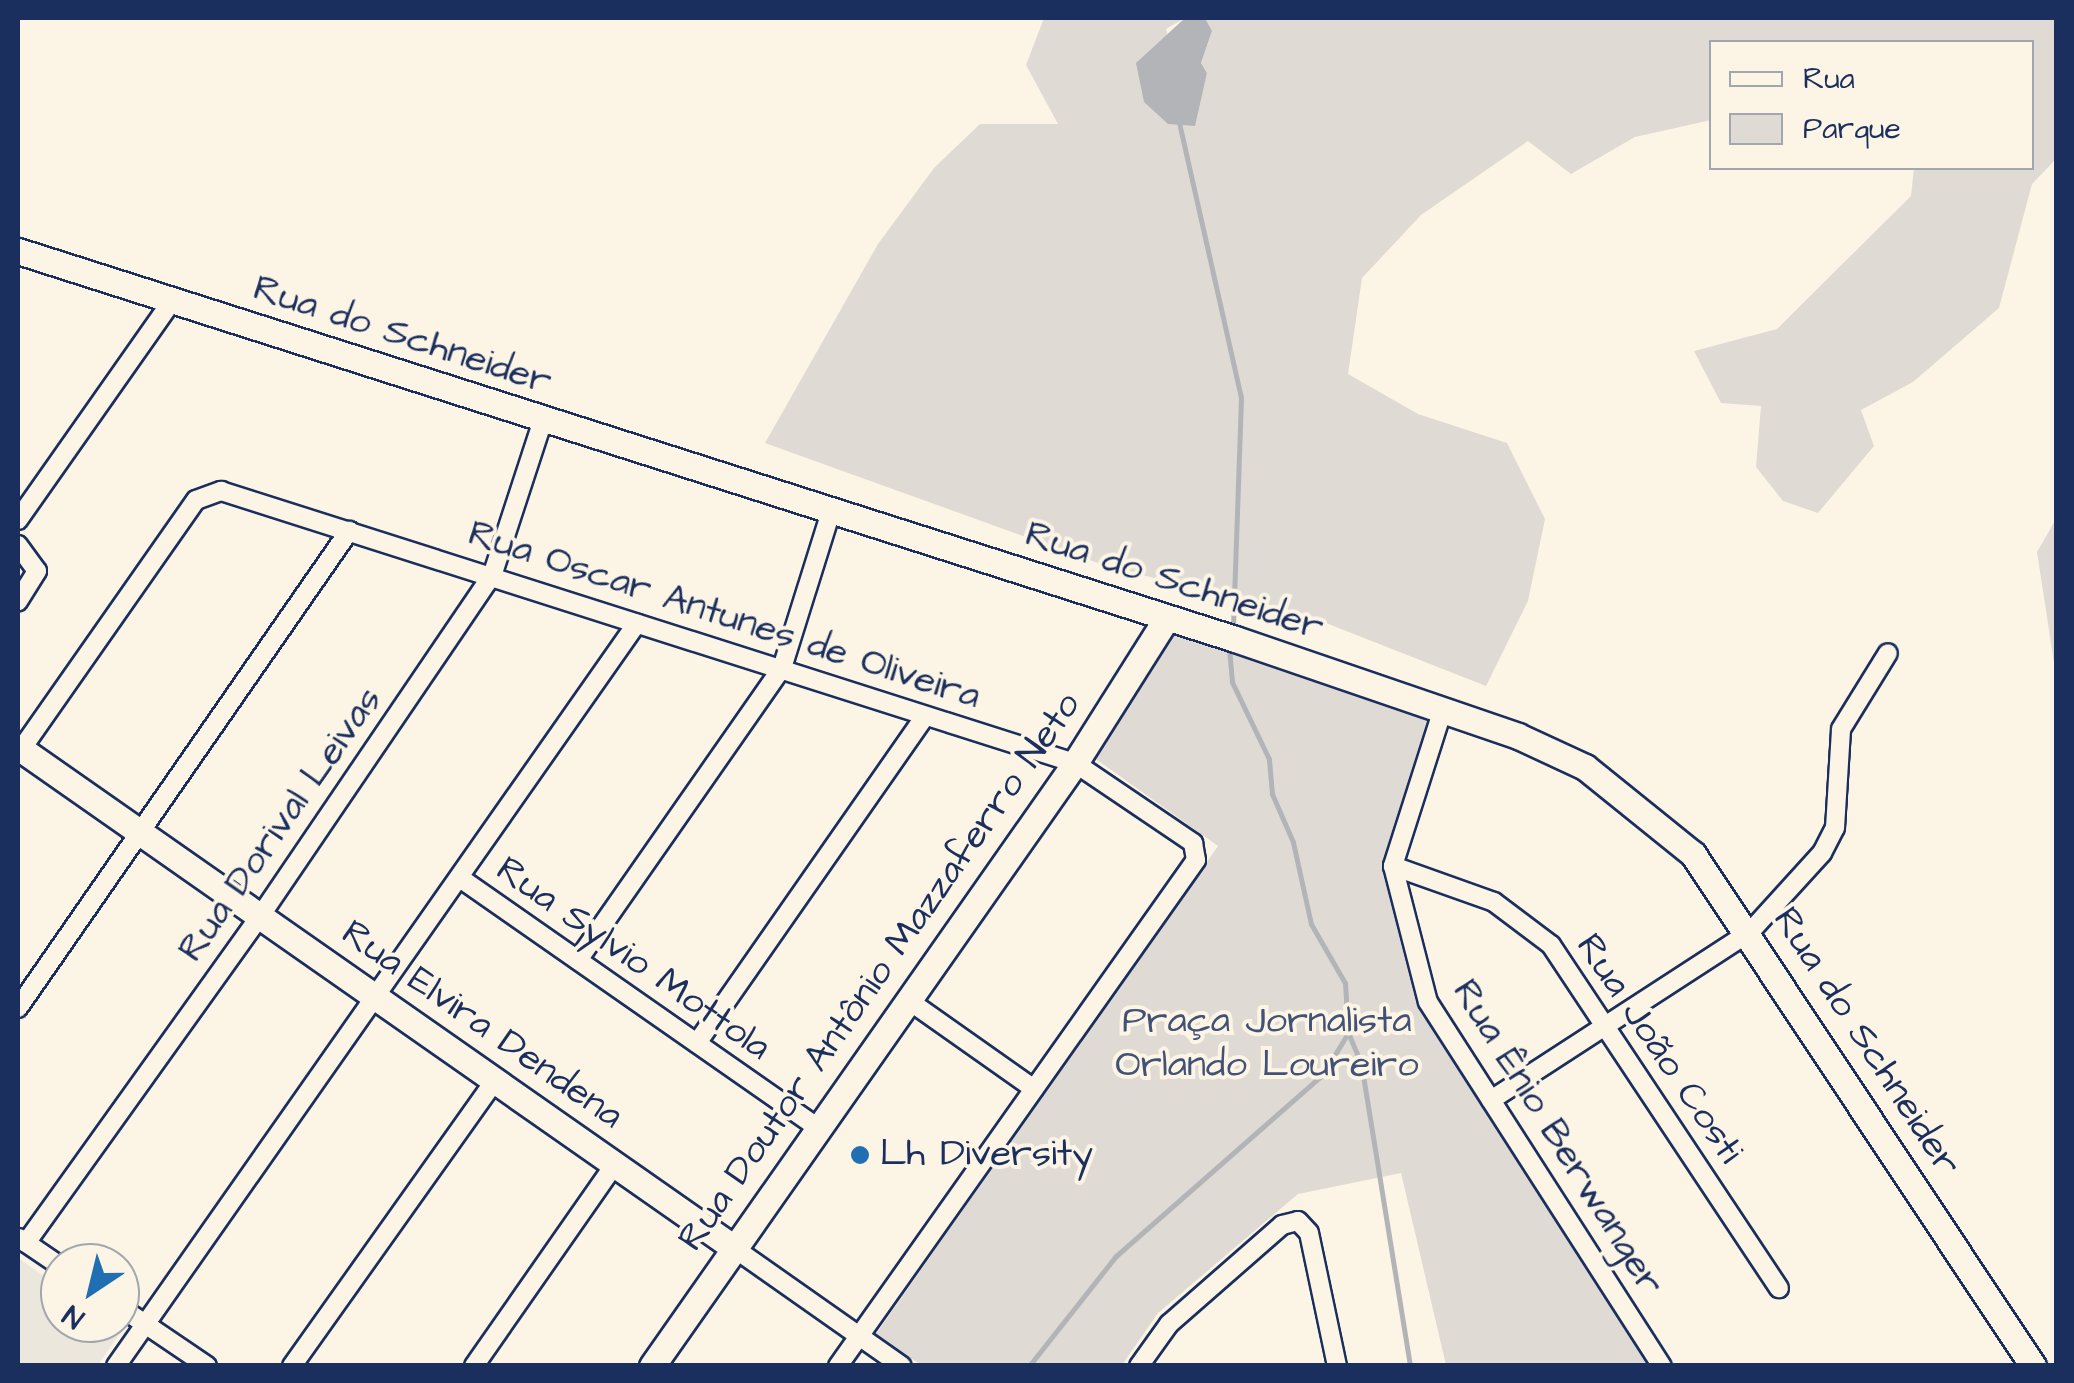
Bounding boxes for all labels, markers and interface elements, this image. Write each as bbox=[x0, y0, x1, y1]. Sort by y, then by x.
legend bbox=[1709, 40, 2034, 170]
text: Rua bbox=[1803, 58, 1855, 100]
text: Parque bbox=[1803, 108, 1901, 150]
street label: Rua do Schneider bbox=[247, 266, 557, 406]
street label: Rua Oscar Antunes de Oliveira bbox=[462, 512, 986, 720]
street label: Rua do Schneider bbox=[1019, 512, 1329, 652]
street label: Rua Dorival Leivas bbox=[169, 679, 393, 971]
street label: Rua Doutor Antônio Mazzaferro Neto bbox=[669, 684, 1091, 1260]
street label: Rua Sylvio Mottola bbox=[487, 847, 779, 1071]
street label: Rua do Schneider bbox=[1762, 899, 1970, 1185]
street label: Rua Elvira Dendena bbox=[333, 911, 631, 1139]
street label: Rua João Costi bbox=[1565, 926, 1753, 1172]
street label: Rua Ênio Berwanger bbox=[1441, 972, 1673, 1304]
park label: Praça Jornalista Orlando Loureiro bbox=[1115, 999, 1419, 1088]
place label: Lh Diversity bbox=[880, 1132, 1093, 1178]
marker: Lh Diversity bbox=[849, 1144, 871, 1166]
north arrow bbox=[40, 1243, 140, 1343]
text: N bbox=[55, 1295, 92, 1337]

